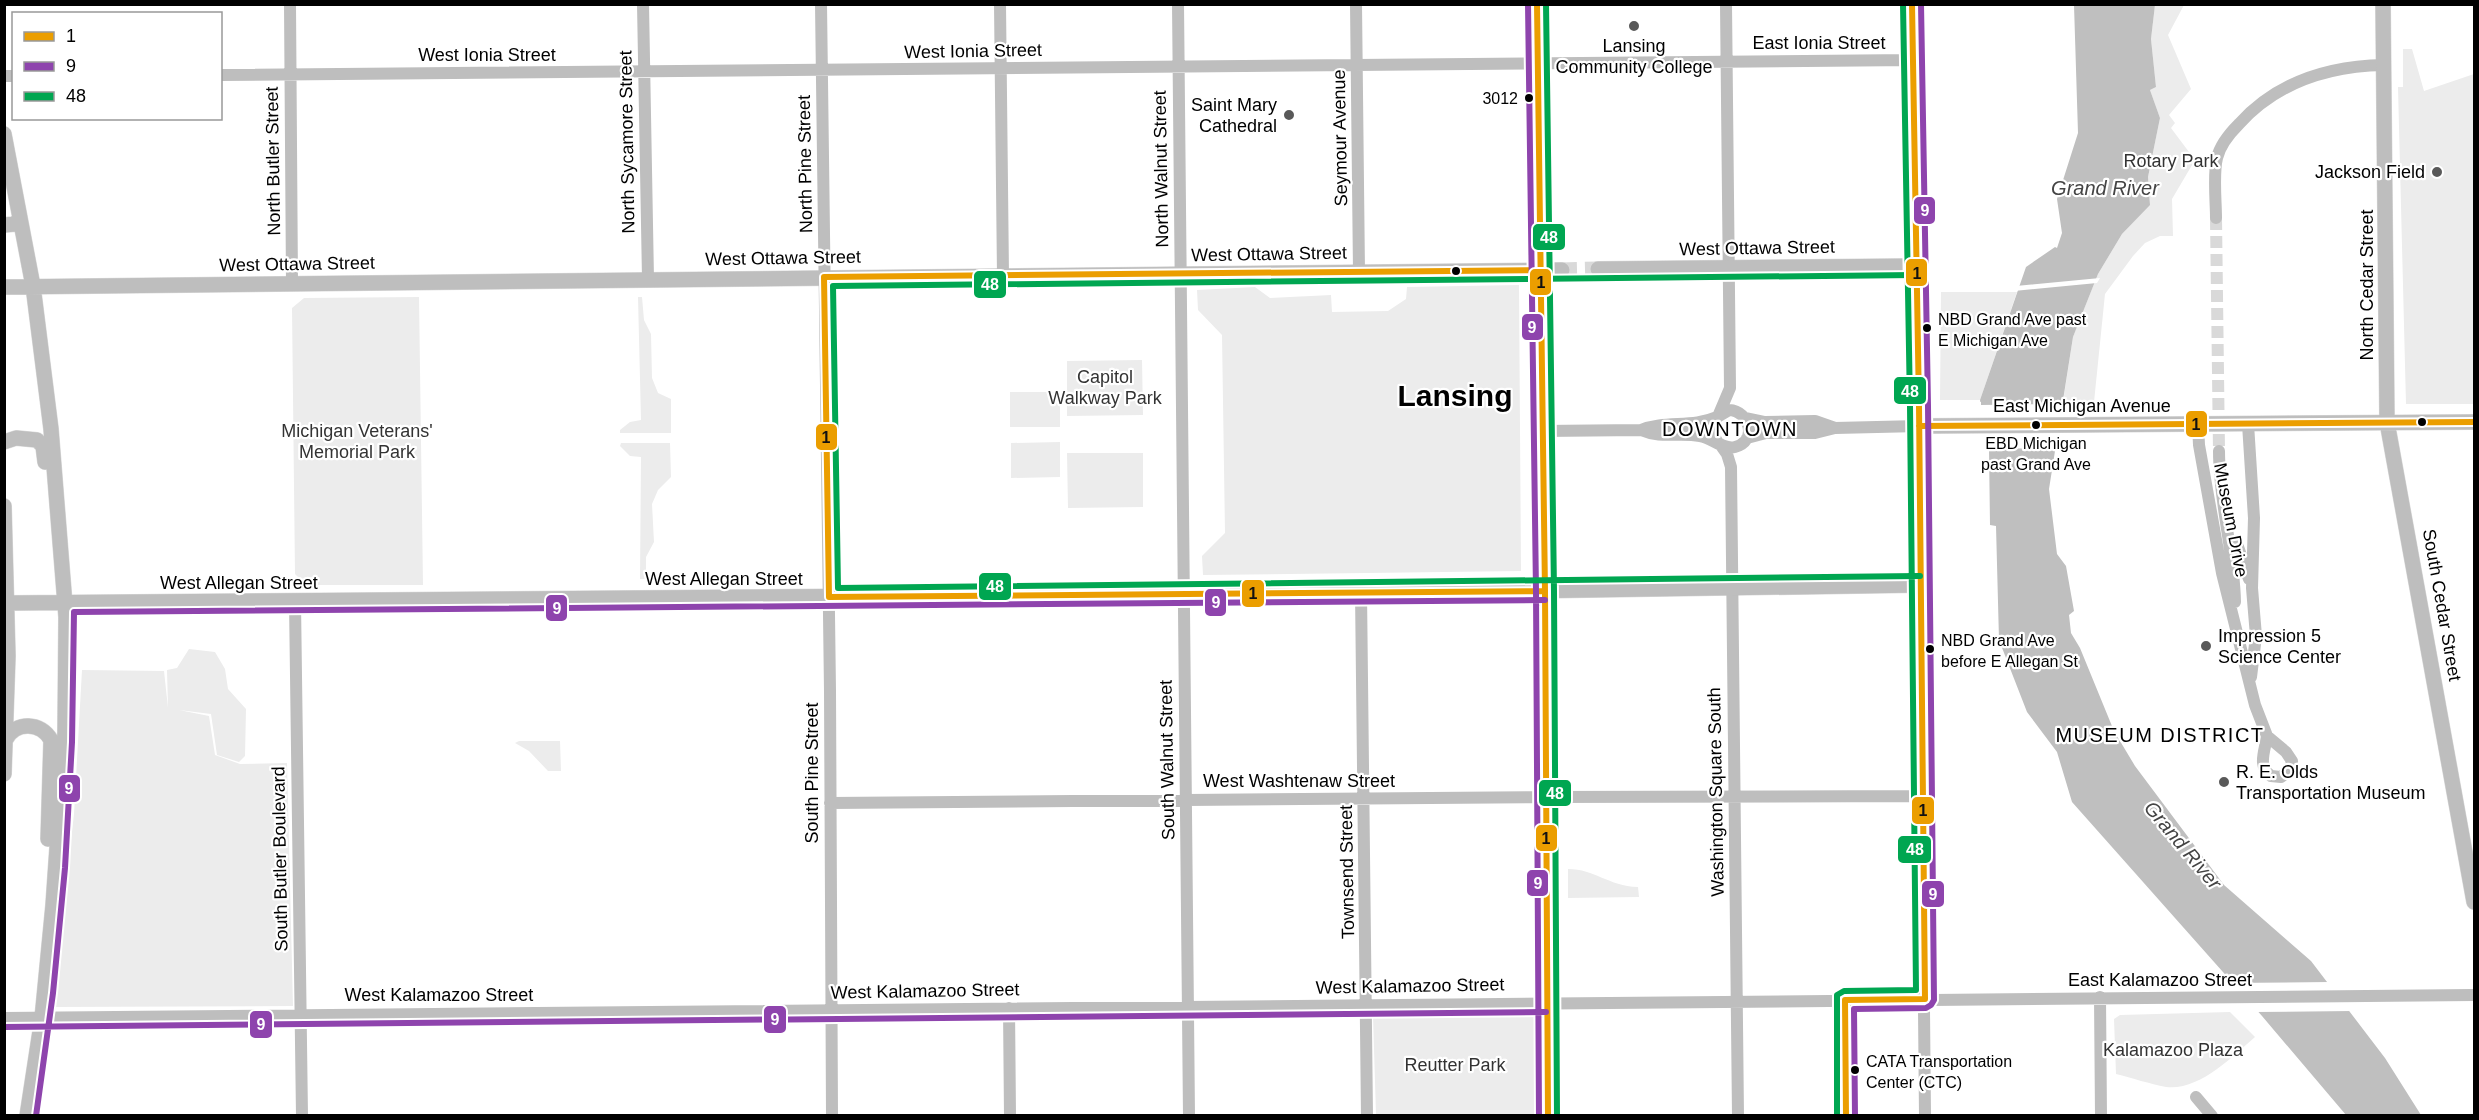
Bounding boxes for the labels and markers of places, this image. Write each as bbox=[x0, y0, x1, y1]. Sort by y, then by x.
marker: Lansing Community College bbox=[1627, 19, 1641, 33]
place label: Lansing Community College bbox=[1555, 36, 1713, 77]
place label: 3012 bbox=[1482, 90, 1518, 107]
marker: 3012 bbox=[1523, 92, 1535, 104]
place label: Saint Mary Cathedral bbox=[1191, 95, 1277, 136]
marker: Saint Mary Cathedral bbox=[1282, 108, 1296, 122]
place label: Jackson Field bbox=[2315, 162, 2425, 182]
marker: Jackson Field bbox=[2430, 165, 2444, 179]
unlabelled marker bbox=[1450, 265, 1462, 277]
place label: NBD Grand Ave past E Michigan Ave bbox=[1938, 311, 2087, 349]
marker: NBD Grand Ave past E Michigan Ave bbox=[1921, 322, 1933, 334]
unlabelled marker bbox=[2416, 416, 2428, 428]
marker: EBD Michigan past Grand Ave bbox=[2030, 419, 2042, 431]
place label: EBD Michigan past Grand Ave bbox=[1981, 435, 2091, 473]
place label: Impression 5 Science Center bbox=[2218, 626, 2341, 667]
place label: NBD Grand Ave before E Allegan St bbox=[1941, 632, 2079, 670]
marker: Impression 5 Science Center bbox=[2199, 639, 2213, 653]
marker: NBD Grand Ave before E Allegan St bbox=[1924, 643, 1936, 655]
place label: R. E. Olds Transportation Museum bbox=[2236, 762, 2425, 803]
marker: R. E. Olds Transportation Museum bbox=[2217, 775, 2231, 789]
place label: CATA Transportation Center (CTC) bbox=[1866, 1053, 2012, 1091]
marker: CATA Transportation Center (CTC) bbox=[1849, 1064, 1861, 1076]

